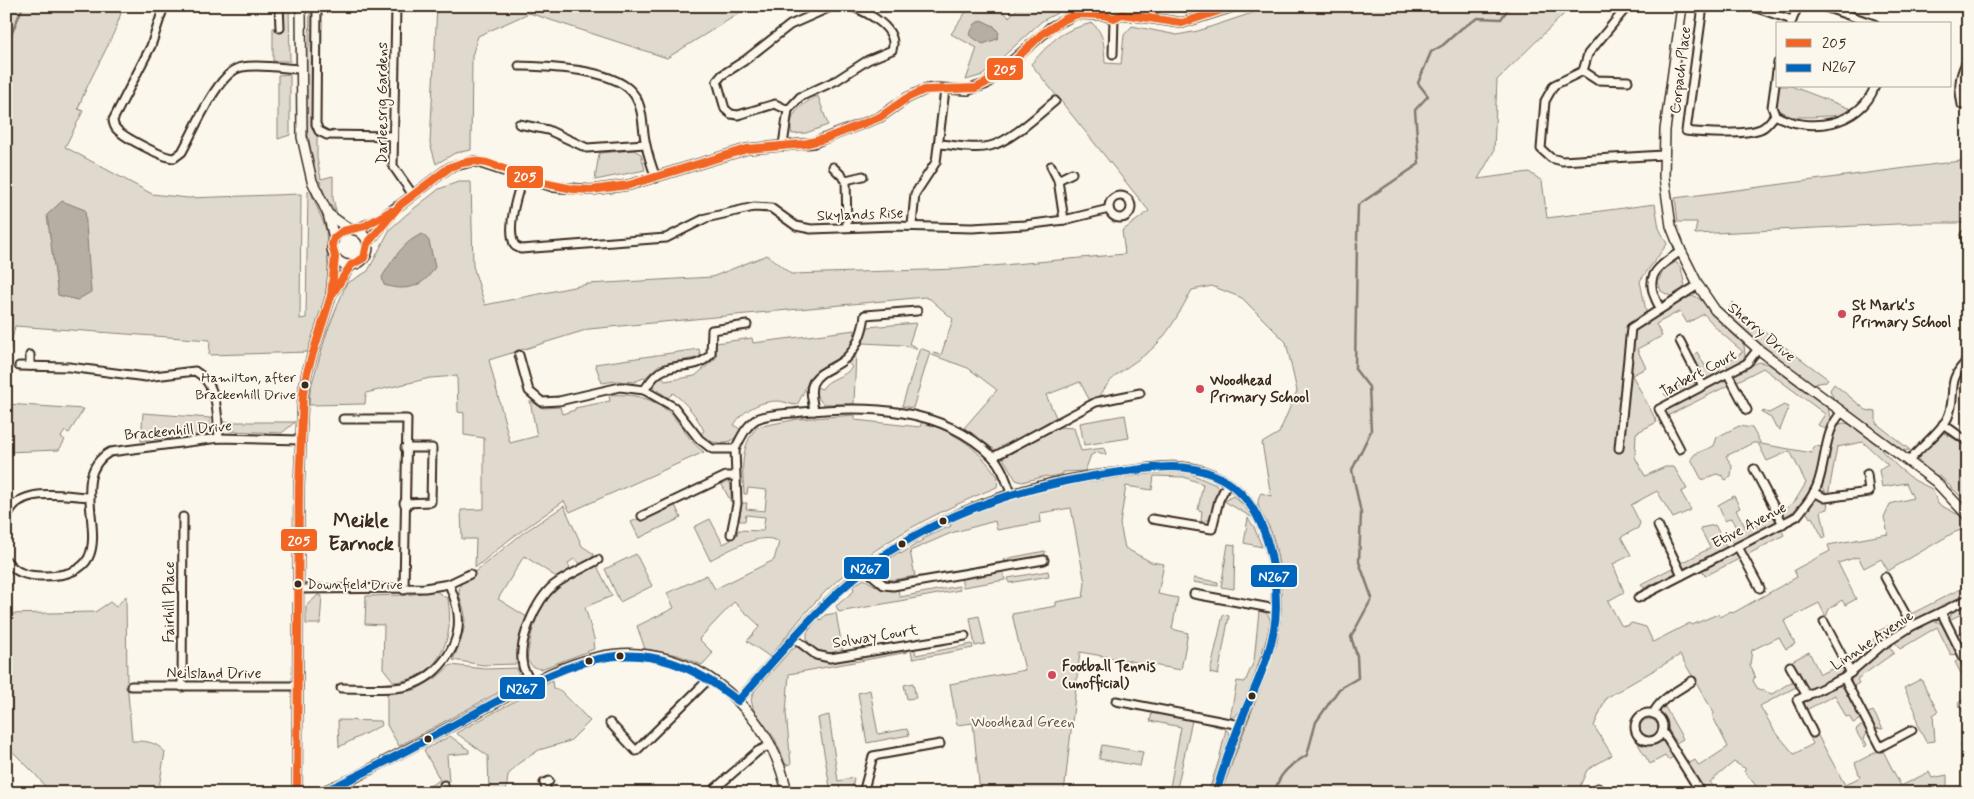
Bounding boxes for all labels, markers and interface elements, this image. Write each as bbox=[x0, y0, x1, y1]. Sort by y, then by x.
legend bbox=[1776, 22, 1952, 88]
street label: Corpach Place bbox=[1666, 25, 1696, 115]
text: 205 bbox=[1822, 34, 1846, 54]
street label: Darleesrig Gardens bbox=[373, 42, 394, 164]
line badge: 205 bbox=[986, 57, 1024, 81]
text: N267 bbox=[1822, 58, 1856, 78]
text: 205 bbox=[994, 61, 1017, 79]
line badge: 205 bbox=[506, 165, 544, 189]
text: 205 bbox=[514, 168, 537, 186]
street label: Skylands Rise bbox=[816, 203, 904, 227]
place label: St Mark's Primary School bbox=[1852, 296, 1951, 333]
street label: Sherry Drive bbox=[1723, 298, 1800, 367]
marker: St Mark's Primary School bbox=[1836, 308, 1848, 320]
street label: Tarbert Court bbox=[1657, 345, 1741, 402]
place label: Hamilton, after Brackenhill Drive bbox=[195, 369, 296, 404]
place label: Woodhead Primary School bbox=[1209, 371, 1309, 408]
marker: Hamilton, after Brackenhill Drive bbox=[300, 380, 310, 390]
marker: Woodhead Primary School bbox=[1194, 383, 1206, 395]
street label: Brackenhill Drive bbox=[123, 416, 233, 446]
street label: Etive Avenue bbox=[1709, 498, 1790, 554]
district label: Meikle Earnock bbox=[328, 508, 394, 558]
unlabelled marker bbox=[938, 516, 948, 526]
line badge: 205 bbox=[280, 528, 318, 552]
text: 205 bbox=[288, 532, 311, 550]
unlabelled marker bbox=[897, 539, 907, 549]
line badge: N267 bbox=[843, 556, 890, 580]
text: N267 bbox=[850, 560, 882, 578]
street label: Fairhill Place bbox=[160, 561, 180, 643]
line badge: N267 bbox=[1250, 564, 1298, 588]
text: N267 bbox=[1258, 568, 1290, 586]
place label: Downfield Drive bbox=[307, 576, 403, 594]
marker: Downfield Drive bbox=[293, 579, 303, 589]
street label: Linnhe Avenue bbox=[1828, 606, 1918, 676]
street label: Solway Court bbox=[831, 620, 919, 654]
unlabelled marker bbox=[615, 651, 625, 661]
unlabelled marker bbox=[584, 656, 594, 666]
place label: Football Tennis (unofficial) bbox=[1062, 657, 1156, 694]
street label: Neilsland Drive bbox=[167, 664, 262, 684]
marker: Football Tennis (unofficial) bbox=[1046, 669, 1058, 681]
line badge: N267 bbox=[499, 676, 546, 700]
text: N267 bbox=[506, 680, 538, 698]
unlabelled marker bbox=[1247, 691, 1257, 701]
park label: Woodhead Green bbox=[971, 713, 1075, 733]
unlabelled marker bbox=[423, 734, 433, 744]

